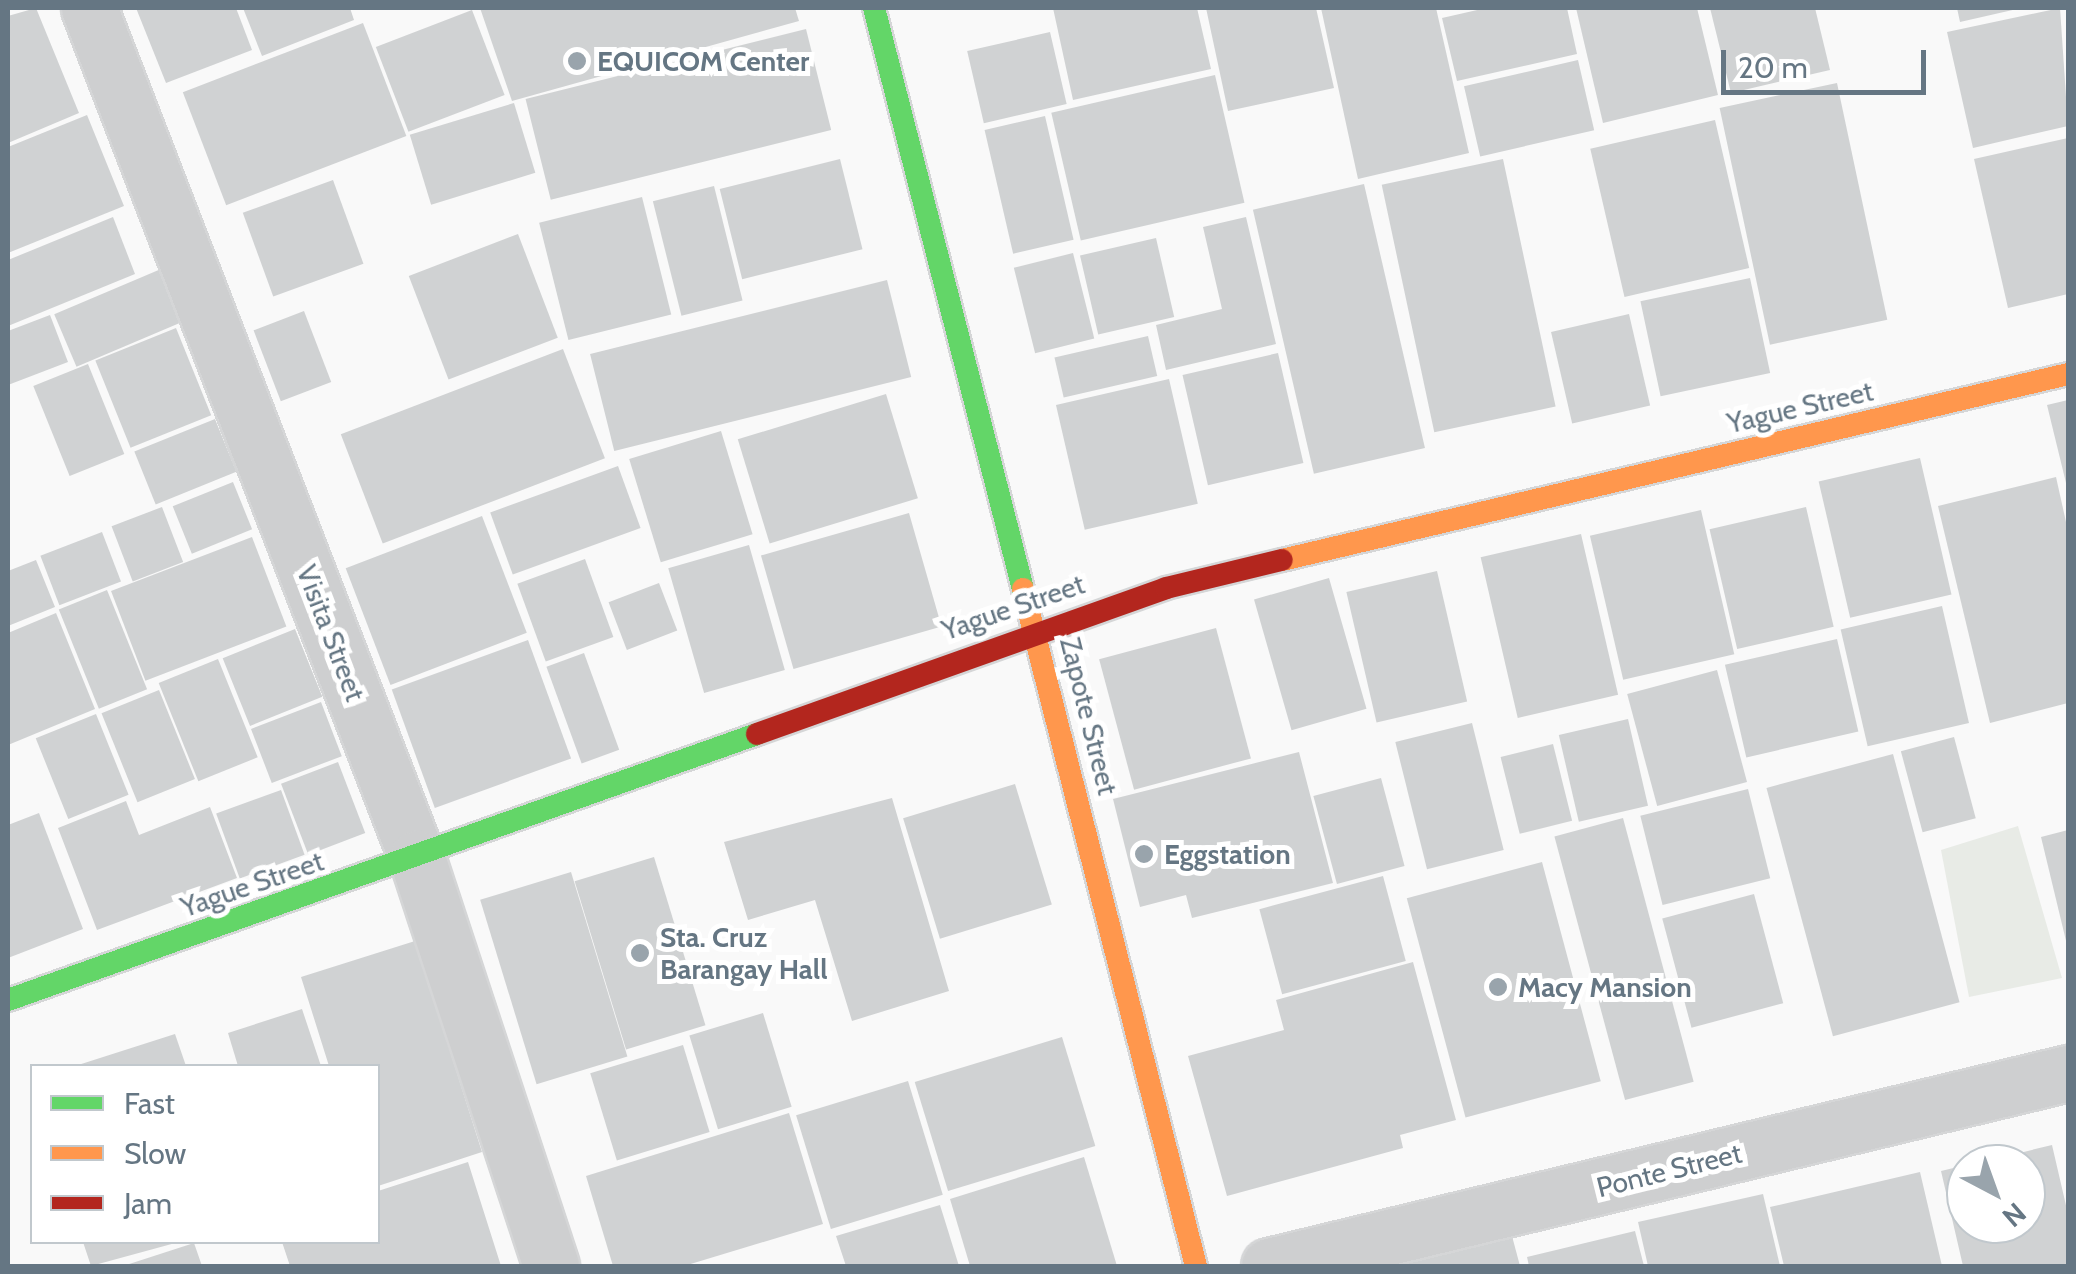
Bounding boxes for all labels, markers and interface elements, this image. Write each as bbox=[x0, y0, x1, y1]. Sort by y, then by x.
scale bar bbox=[1726, 30, 1931, 92]
place label: EQUICOM Center bbox=[597, 44, 809, 78]
text: 20 m bbox=[1738, 49, 1808, 86]
marker: EQUICOM Center bbox=[566, 50, 588, 72]
street label: Yague Street bbox=[1724, 374, 1876, 440]
street label: Visita Street bbox=[290, 560, 372, 706]
street label: Yague Street bbox=[937, 567, 1089, 647]
street label: Zapote Street bbox=[1053, 634, 1125, 798]
place label: Eggstation bbox=[1164, 837, 1291, 871]
marker: Eggstation bbox=[1133, 843, 1155, 865]
street label: Yague Street bbox=[176, 844, 328, 924]
place label: Sta. Cruz Barangay Hall bbox=[660, 920, 827, 986]
marker: Sta. Cruz Barangay Hall bbox=[629, 942, 651, 964]
place label: Macy Mansion bbox=[1518, 970, 1692, 1004]
marker: Macy Mansion bbox=[1487, 976, 1509, 998]
legend bbox=[30, 1064, 380, 1244]
text: Fast bbox=[124, 1085, 175, 1122]
text: Slow bbox=[124, 1135, 186, 1172]
street label: Ponte Street bbox=[1593, 1136, 1745, 1204]
north arrow bbox=[1946, 1144, 2046, 1244]
text: Jam bbox=[124, 1185, 172, 1222]
text: N bbox=[1996, 1196, 2033, 1234]

